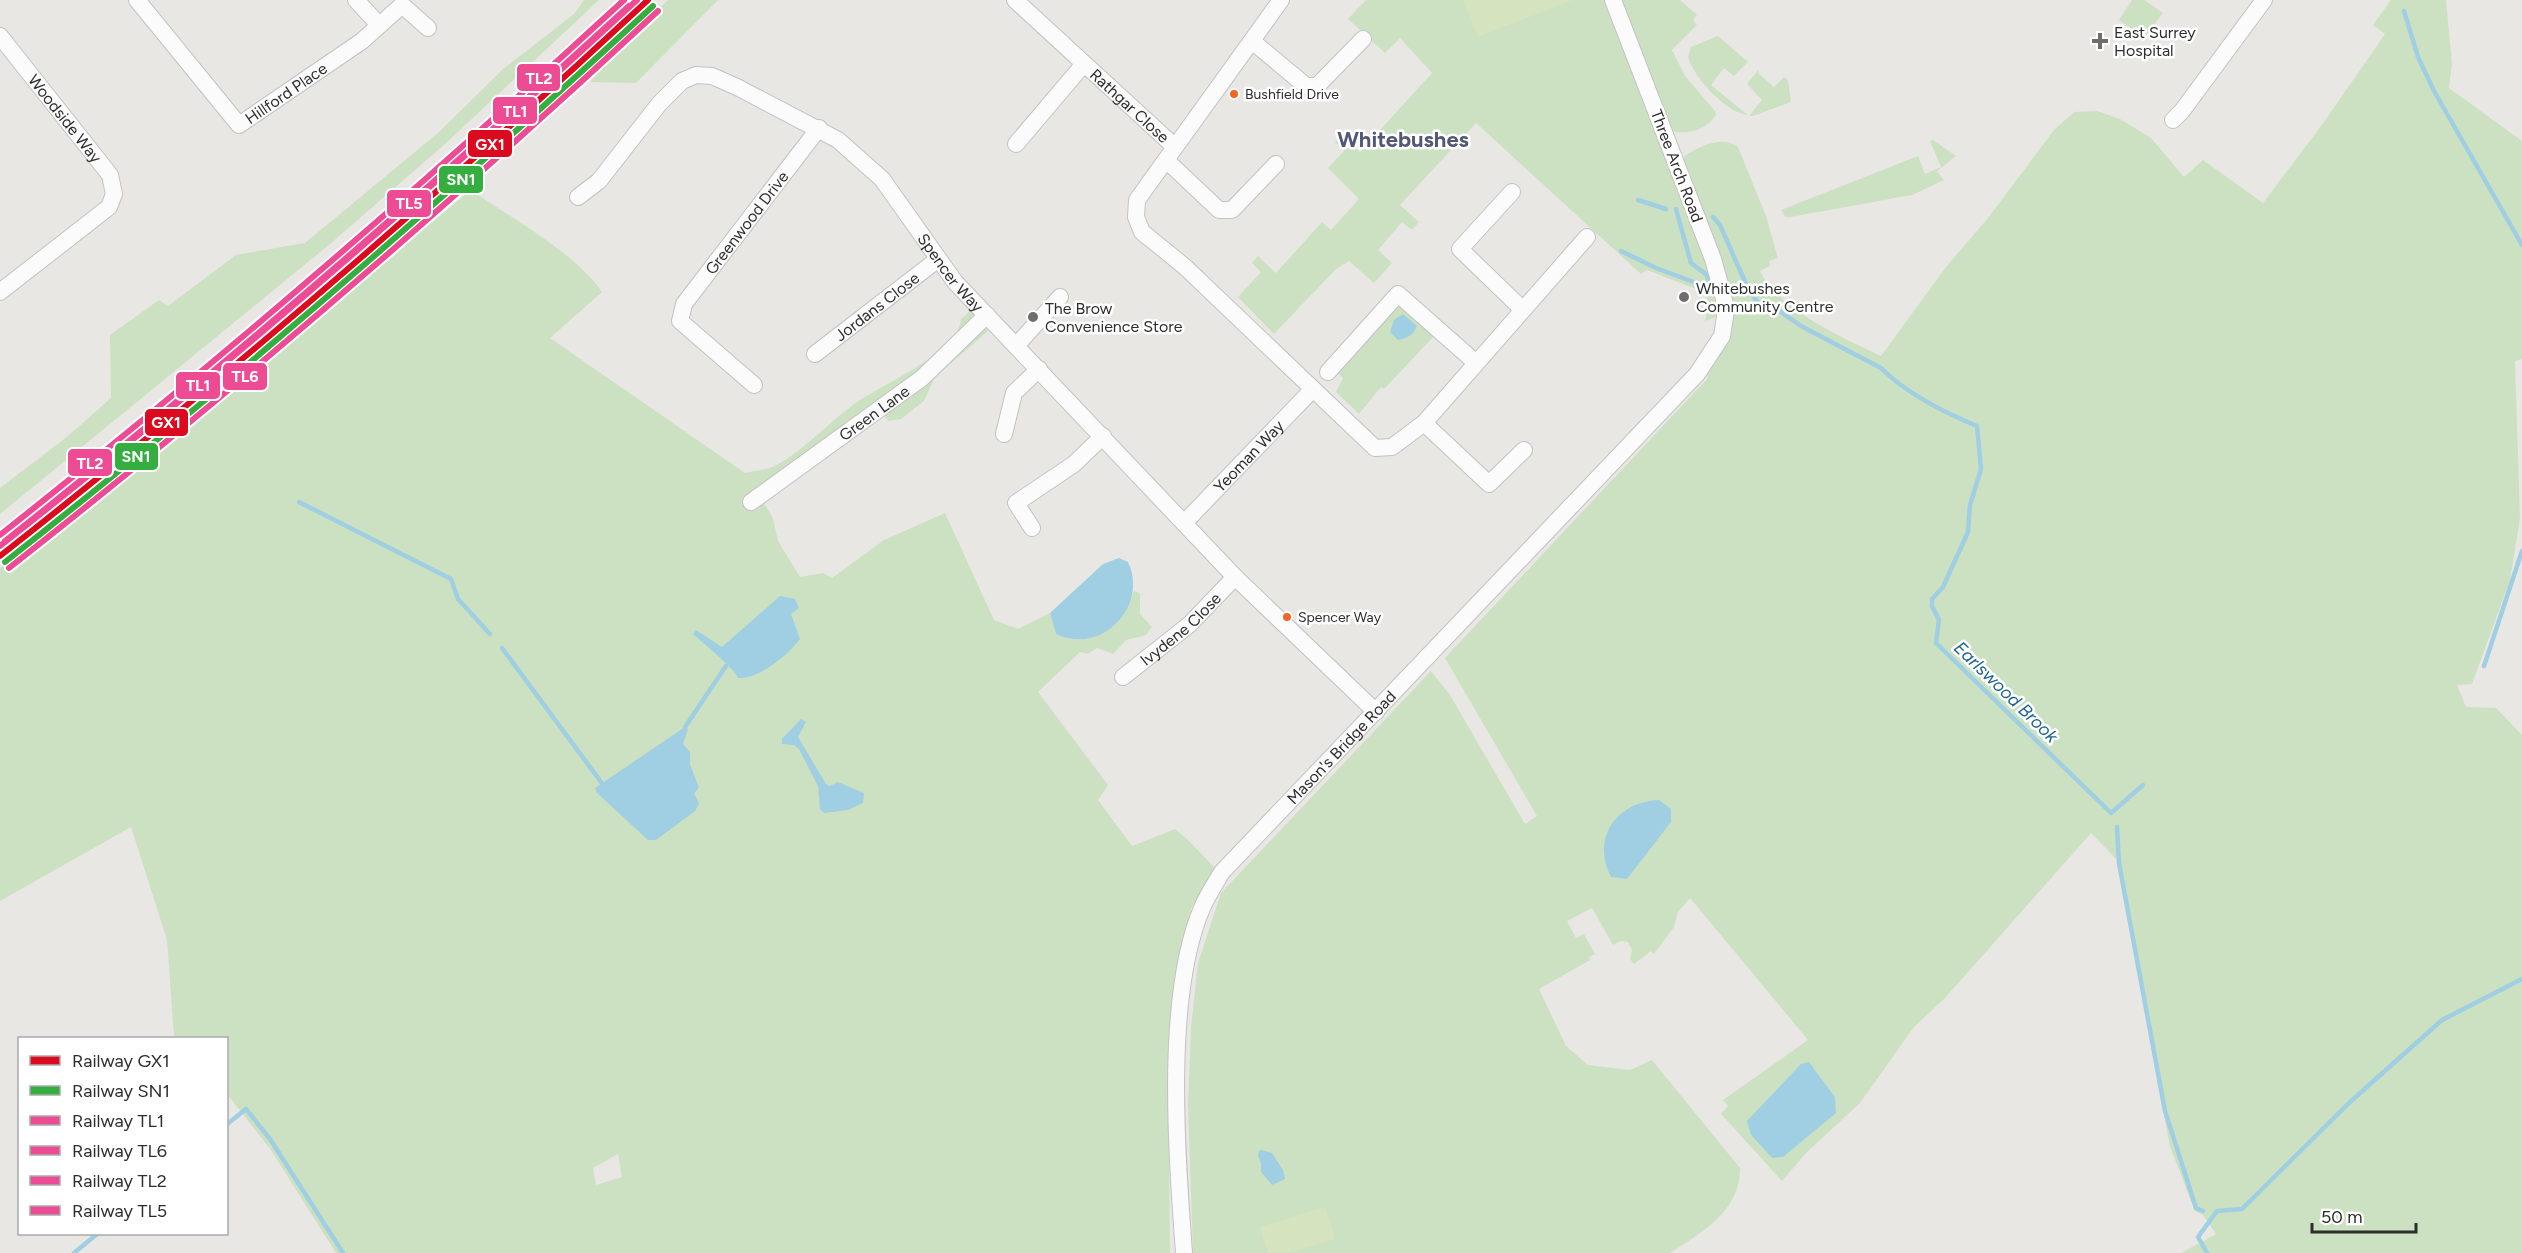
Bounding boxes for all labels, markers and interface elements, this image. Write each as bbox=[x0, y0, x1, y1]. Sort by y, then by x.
place label: East Surrey Hospital bbox=[2114, 23, 2196, 60]
marker: East Surrey Hospital bbox=[2091, 32, 2109, 50]
street label: Hillford Place bbox=[241, 58, 331, 128]
line badge: TL2 bbox=[516, 63, 561, 92]
street label: Rathgar Close bbox=[1086, 64, 1174, 147]
text: TL2 bbox=[525, 69, 553, 88]
street label: Woodside Way bbox=[24, 70, 106, 167]
place label: Bushfield Drive bbox=[1245, 86, 1339, 103]
marker: Bushfield Drive bbox=[1228, 88, 1240, 100]
line badge: TL1 bbox=[492, 96, 538, 125]
text: TL1 bbox=[503, 102, 527, 121]
street label: Three Arch Road bbox=[1647, 107, 1707, 225]
district label: Whitebushes bbox=[1337, 126, 1469, 153]
line badge: GX1 bbox=[467, 129, 513, 158]
text: GX1 bbox=[475, 135, 505, 154]
line badge: SN1 bbox=[438, 165, 484, 194]
street label: Greenwood Drive bbox=[701, 167, 792, 278]
text: SN1 bbox=[447, 170, 475, 189]
line badge: TL5 bbox=[386, 189, 432, 218]
text: TL5 bbox=[395, 194, 423, 213]
street label: Spencer Way bbox=[914, 229, 988, 316]
street label: Jordans Close bbox=[831, 268, 923, 345]
place label: Whitebushes Community Centre bbox=[1696, 279, 1834, 316]
marker: Whitebushes Community Centre bbox=[1677, 290, 1691, 304]
place label: The Brow Convenience Store bbox=[1045, 299, 1183, 336]
marker: The Brow Convenience Store bbox=[1026, 310, 1040, 324]
line badge: TL6 bbox=[222, 362, 268, 391]
text: TL6 bbox=[231, 367, 259, 386]
line badge: TL1 bbox=[175, 371, 221, 400]
text: TL1 bbox=[186, 376, 210, 395]
street label: Green Lane bbox=[835, 381, 913, 445]
line badge: GX1 bbox=[144, 408, 189, 437]
text: GX1 bbox=[151, 413, 181, 432]
street label: Yeoman Way bbox=[1210, 416, 1288, 496]
line badge: SN1 bbox=[114, 442, 159, 471]
text: SN1 bbox=[122, 447, 150, 466]
line badge: TL2 bbox=[67, 448, 113, 477]
text: TL2 bbox=[76, 454, 104, 473]
street label: Ivydene Close bbox=[1136, 588, 1225, 669]
place label: Spencer Way bbox=[1298, 609, 1382, 626]
marker: Spencer Way bbox=[1281, 611, 1293, 623]
water label: Earlswood Brook bbox=[1949, 637, 2064, 748]
street label: Mason's Bridge Road bbox=[1283, 687, 1400, 808]
legend bbox=[18, 1037, 228, 1235]
text: Railway GX1 bbox=[72, 1050, 170, 1072]
text: Railway SN1 bbox=[72, 1080, 170, 1102]
text: Railway TL1 bbox=[72, 1110, 164, 1132]
text: Railway TL6 bbox=[72, 1140, 167, 1162]
text: Railway TL2 bbox=[72, 1170, 167, 1192]
scale bar bbox=[2312, 1196, 2416, 1234]
text: Railway TL5 bbox=[72, 1200, 167, 1222]
text: 50 m bbox=[2321, 1206, 2363, 1228]

